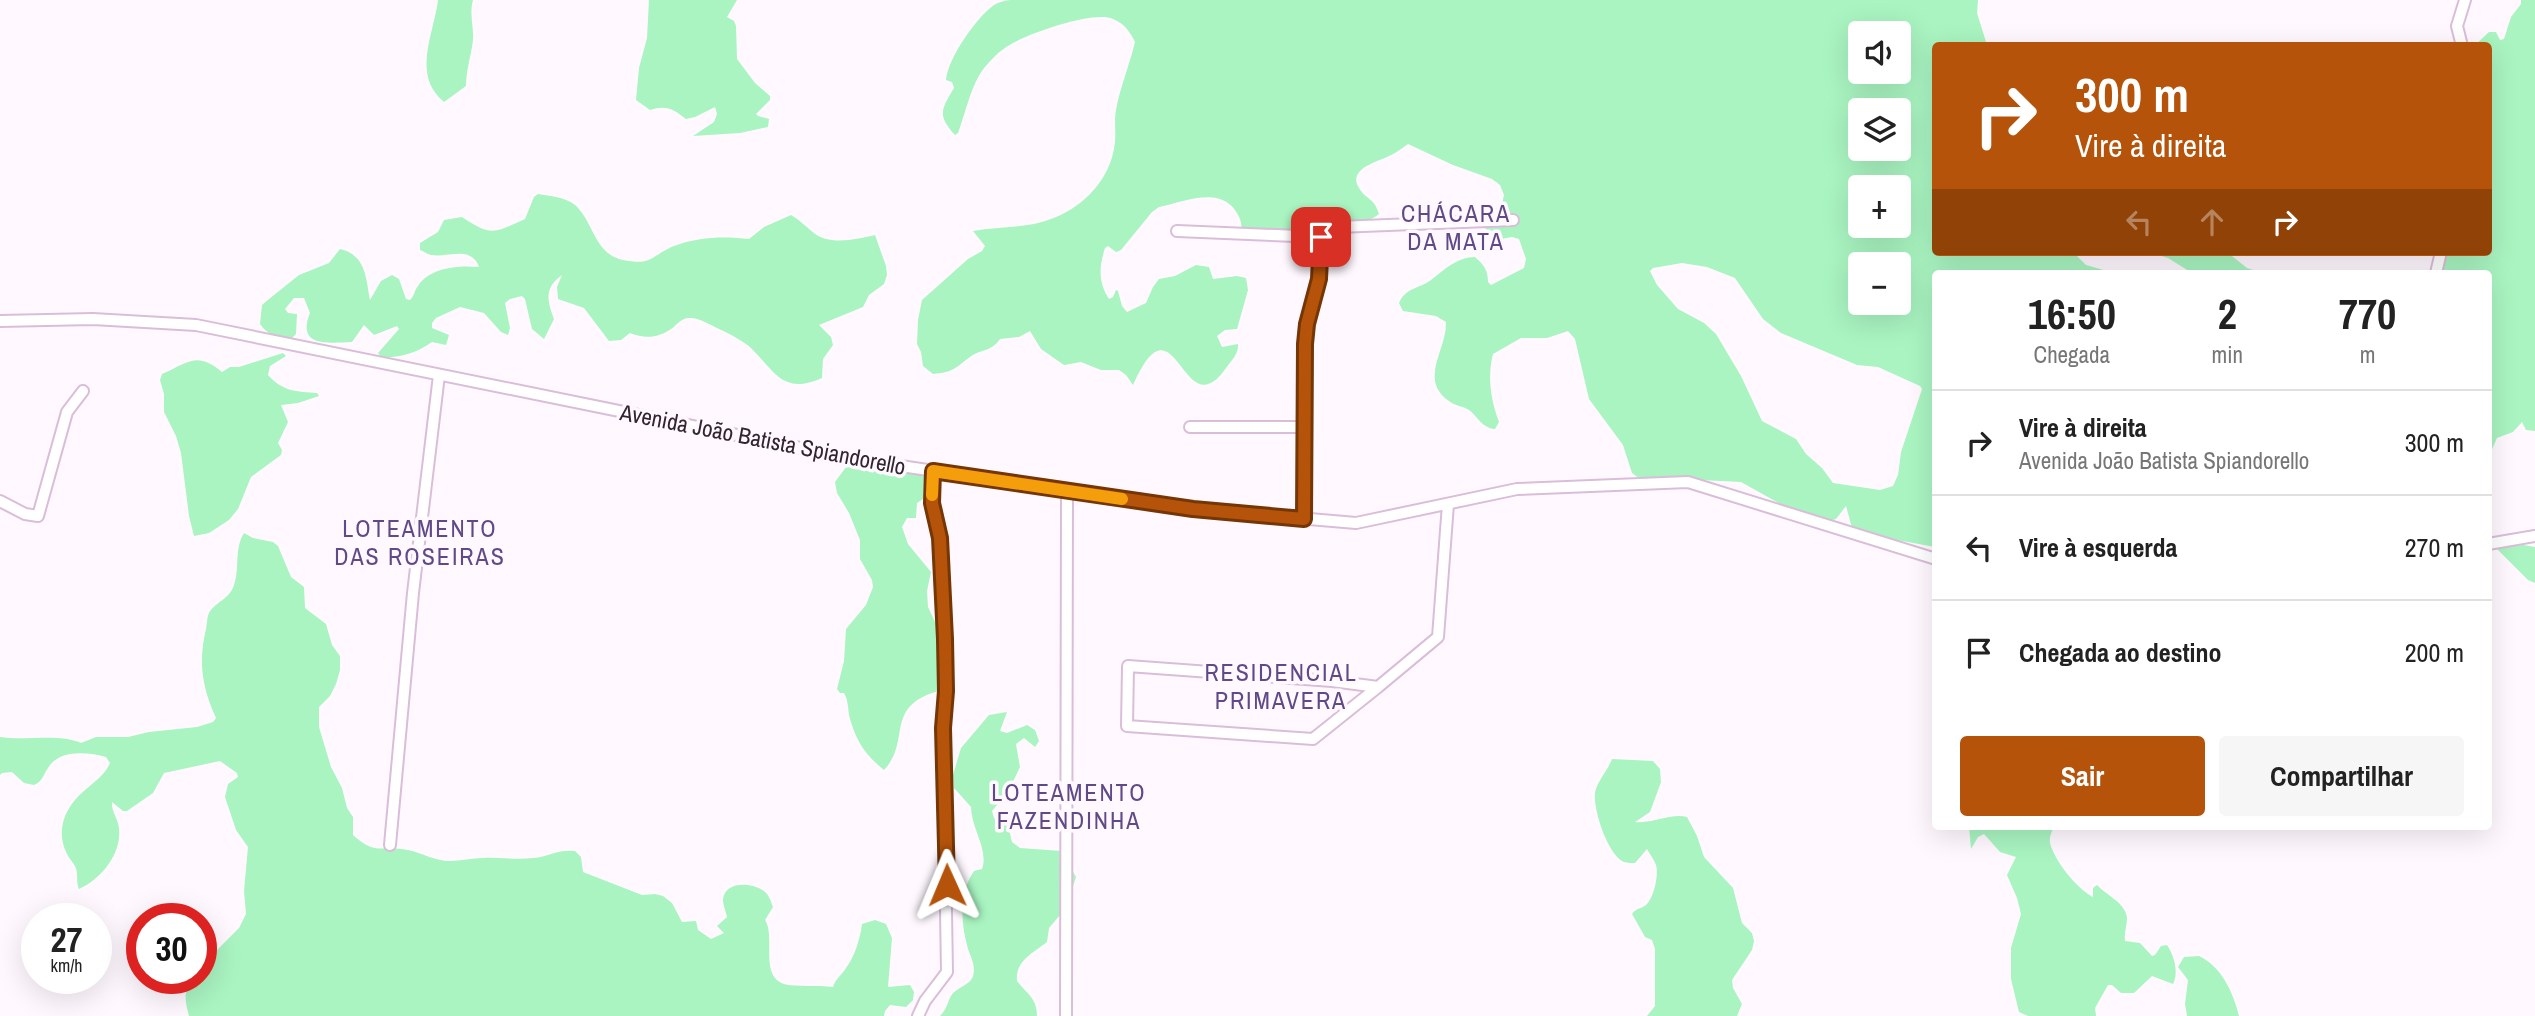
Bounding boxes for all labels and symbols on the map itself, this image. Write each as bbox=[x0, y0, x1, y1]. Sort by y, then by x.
district label: CHÁCARA DA MATA bbox=[1401, 197, 1511, 257]
pin bbox=[1291, 207, 1351, 267]
street label: Avenida João Batista Spiandorello bbox=[617, 396, 908, 482]
district label: LOTEAMENTO DAS ROSEIRAS bbox=[334, 512, 506, 572]
district label: RESIDENCIAL PRIMAVERA bbox=[1204, 656, 1358, 716]
district label: LOTEAMENTO FAZENDINHA bbox=[991, 776, 1147, 836]
position arrow bbox=[910, 848, 984, 922]
speed limit sign: 30 bbox=[126, 903, 217, 994]

